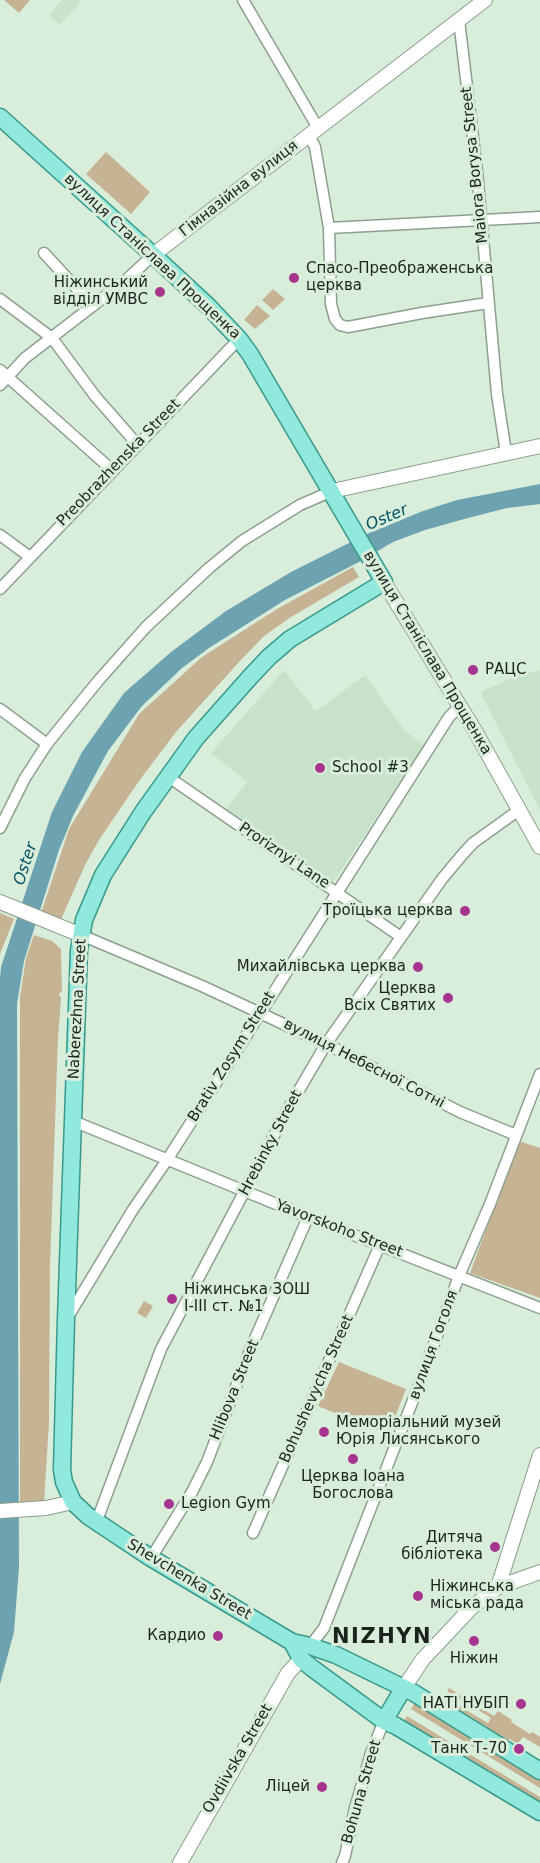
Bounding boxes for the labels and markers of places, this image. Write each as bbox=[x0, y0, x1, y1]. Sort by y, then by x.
place label: Спасо-Преображенська церква bbox=[306, 260, 493, 295]
marker: Спасо-Преображенська церква bbox=[287, 271, 301, 285]
place label: Ніжинський відділ УМВС bbox=[53, 274, 148, 309]
marker: Ніжинський відділ УМВС bbox=[153, 285, 167, 299]
place label: РАЦС bbox=[485, 661, 526, 679]
marker: РАЦС bbox=[466, 663, 480, 677]
place label: School #3 bbox=[332, 759, 409, 777]
marker: School #3 bbox=[313, 761, 327, 775]
place label: Троїцька церква bbox=[323, 902, 453, 920]
marker: Троїцька церква bbox=[458, 904, 472, 918]
place label: Михайлівська церква bbox=[237, 958, 406, 976]
marker: Михайлівська церква bbox=[411, 960, 425, 974]
place label: Церква Всіх Святих bbox=[344, 980, 436, 1015]
marker: Церква Всіх Святих bbox=[441, 991, 455, 1005]
place label: Ніжинська ЗОШ І-ІІІ ст. №1 bbox=[184, 1281, 310, 1316]
marker: Ніжинська ЗОШ І-ІІІ ст. №1 bbox=[165, 1292, 179, 1306]
place label: Меморіальний музей Юрія Лисянського bbox=[336, 1414, 501, 1449]
marker: Меморіальний музей Юрія Лисянського bbox=[317, 1425, 331, 1439]
marker: Церква Іоана Богослова bbox=[346, 1452, 360, 1466]
place label: Церква Іоана Богослова bbox=[301, 1468, 405, 1503]
place label: Legion Gym bbox=[181, 1495, 271, 1513]
marker: Legion Gym bbox=[162, 1497, 176, 1511]
place label: Дитяча бібліотека bbox=[401, 1529, 483, 1564]
marker: Дитяча бібліотека bbox=[488, 1540, 502, 1554]
place label: Ніжинська міська рада bbox=[430, 1578, 524, 1613]
marker: Ніжинська міська рада bbox=[411, 1589, 425, 1603]
place label: Кардио bbox=[147, 1627, 206, 1645]
marker: Кардио bbox=[211, 1629, 225, 1643]
marker: Ніжин bbox=[467, 1634, 481, 1648]
place label: Ніжин bbox=[450, 1650, 498, 1668]
place label: НАТІ НУБІП bbox=[423, 1695, 509, 1713]
marker: НАТІ НУБІП bbox=[514, 1697, 528, 1711]
place label: Танк Т-70 bbox=[431, 1740, 507, 1758]
marker: Танк Т-70 bbox=[512, 1742, 526, 1756]
place label: Ліцей bbox=[265, 1778, 310, 1796]
marker: Ліцей bbox=[315, 1780, 329, 1794]

